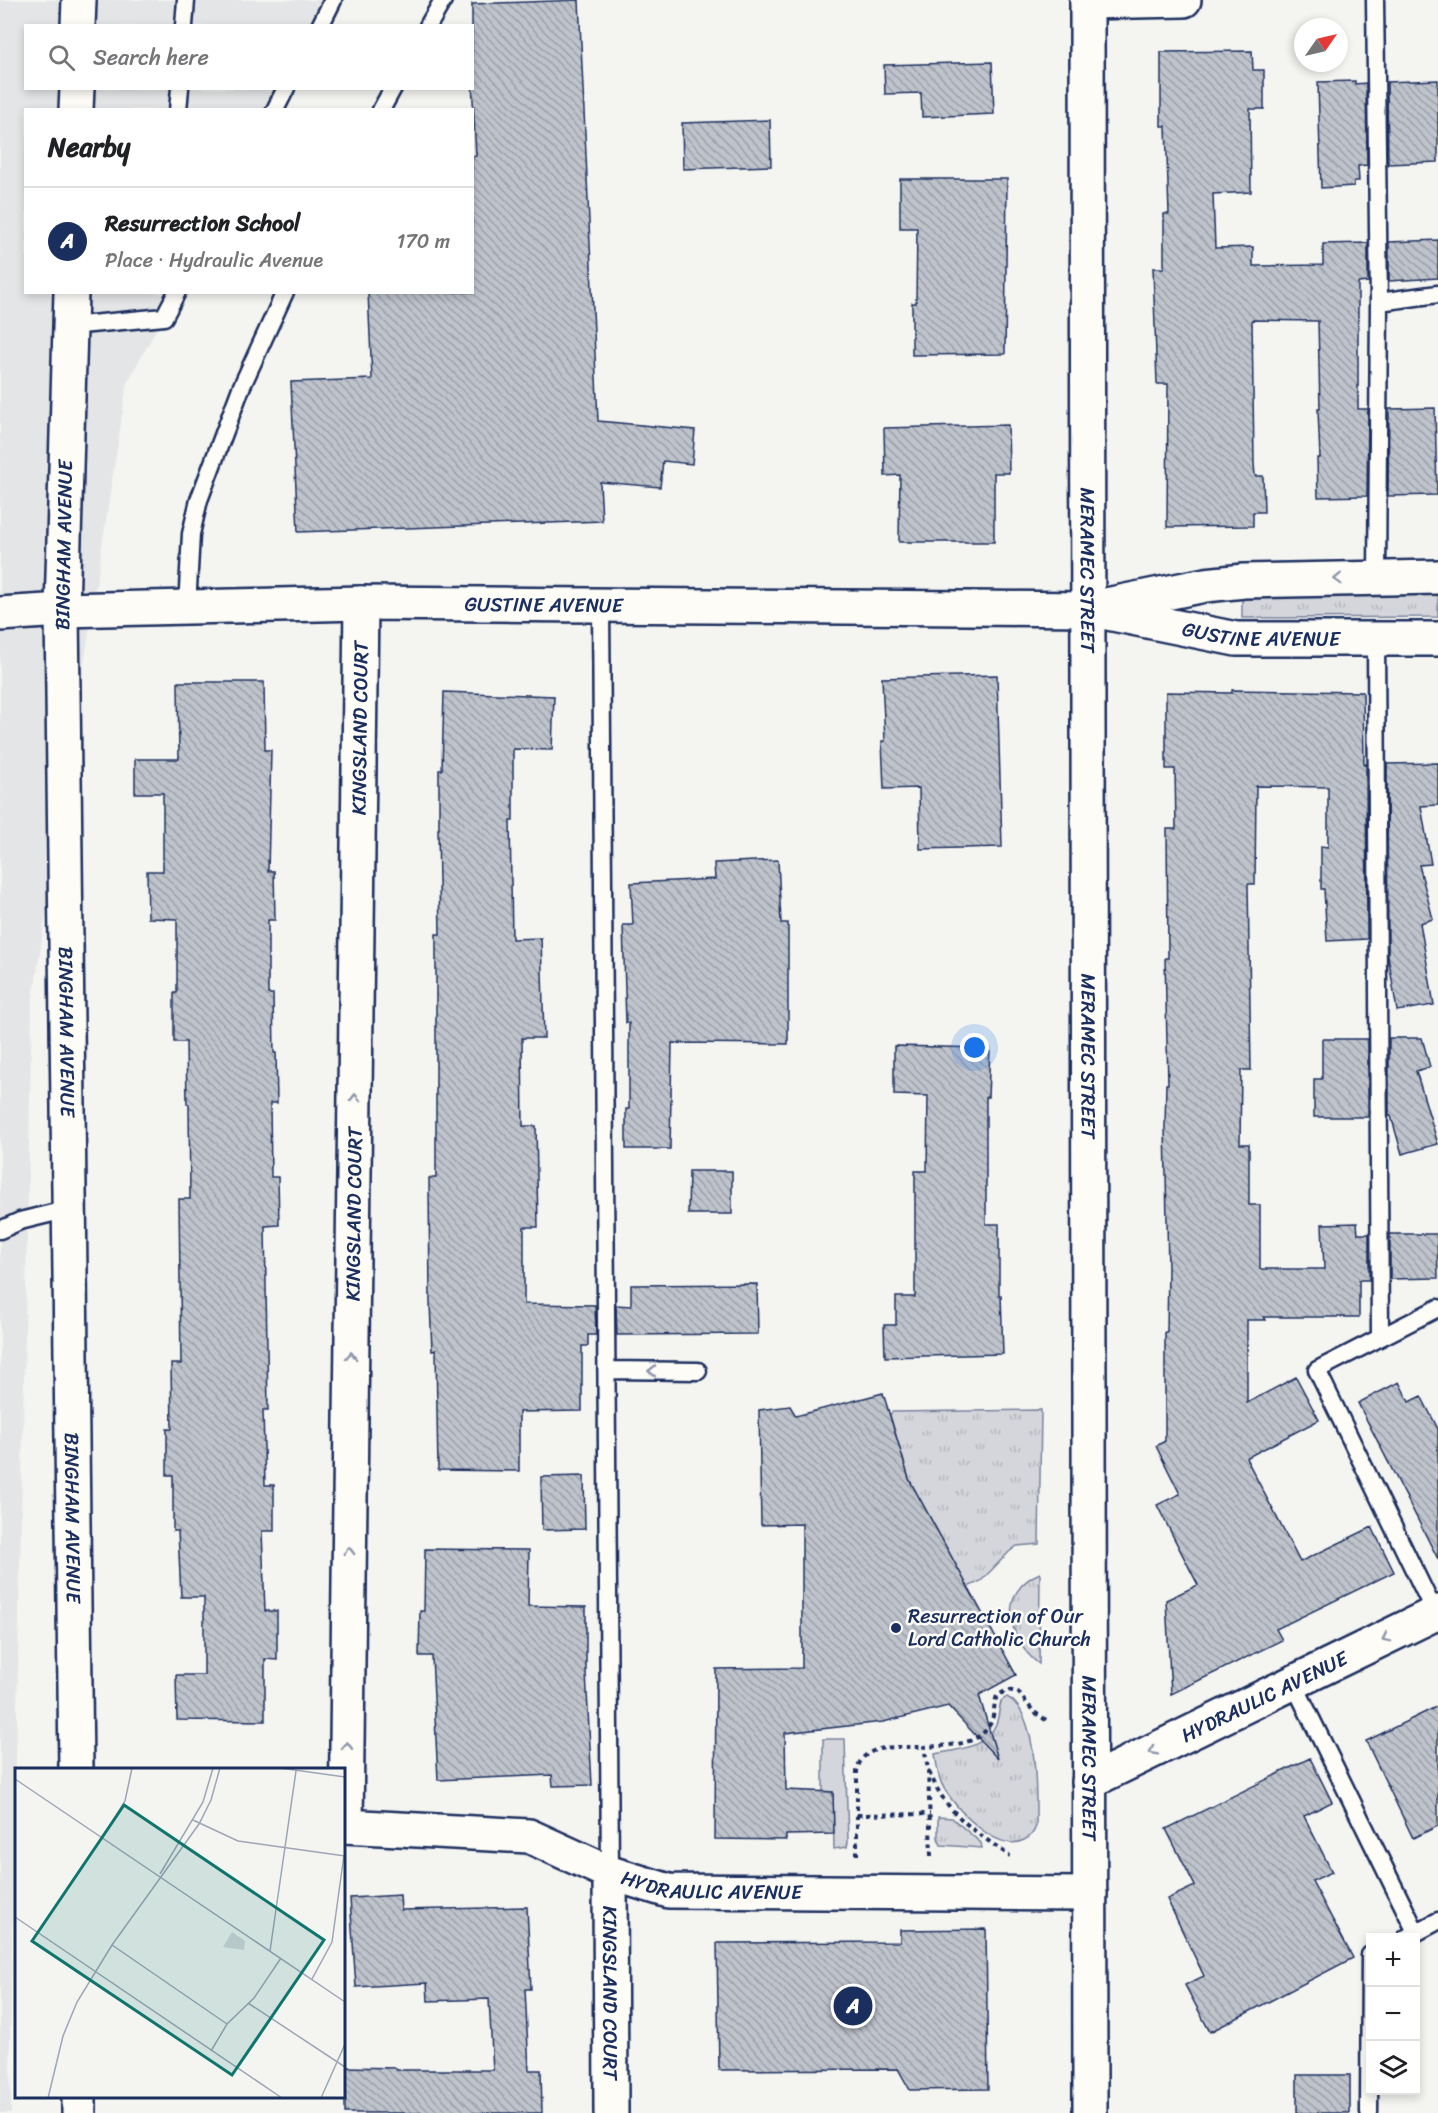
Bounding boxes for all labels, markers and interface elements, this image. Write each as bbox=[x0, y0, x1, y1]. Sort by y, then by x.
north arrow bbox=[1294, 18, 1348, 72]
search box bbox=[24, 24, 474, 90]
text: Search here bbox=[93, 38, 209, 77]
icon: search bbox=[45, 41, 78, 74]
text: Nearby bbox=[48, 124, 130, 170]
text: Resurrection School bbox=[105, 204, 300, 243]
text: A bbox=[61, 224, 74, 259]
text: 170 m bbox=[397, 224, 450, 259]
text: Place · Hydraulic Avenue bbox=[105, 243, 323, 278]
street label: BINGHAM AVENUE bbox=[45, 458, 83, 631]
street label: MERAMEC STREET bbox=[1070, 487, 1105, 654]
one-way arrow bbox=[1333, 573, 1342, 585]
street label: GUSTINE AVENUE bbox=[464, 586, 625, 623]
street label: GUSTINE AVENUE bbox=[1179, 611, 1342, 657]
street label: KINGSLAND COURT bbox=[341, 639, 378, 816]
street label: BINGHAM AVENUE bbox=[49, 946, 86, 1119]
street label: MERAMEC STREET bbox=[1071, 973, 1106, 1140]
your location bbox=[960, 1033, 989, 1062]
one-way arrow bbox=[348, 1094, 361, 1103]
street label: KINGSLAND COURT bbox=[335, 1125, 372, 1301]
one-way arrow bbox=[345, 1352, 357, 1361]
one-way arrow bbox=[648, 1365, 657, 1377]
street label: BINGHAM AVENUE bbox=[54, 1432, 92, 1605]
one-way arrow bbox=[343, 1547, 355, 1556]
place label: Resurrection of Our Lord Catholic Church bbox=[908, 1599, 1091, 1657]
marker: Resurrection of Our Lord Catholic Church bbox=[889, 1621, 903, 1635]
one-way arrow bbox=[1381, 1631, 1392, 1642]
street label: HYDRAULIC AVENUE bbox=[1175, 1640, 1356, 1752]
street label: MERAMEC STREET bbox=[1072, 1675, 1107, 1842]
one-way arrow bbox=[340, 1742, 353, 1751]
one-way arrow bbox=[1149, 1743, 1160, 1755]
inset map bbox=[15, 1768, 345, 2098]
street label: HYDRAULIC AVENUE bbox=[617, 1860, 804, 1909]
street label: KINGSLAND COURT bbox=[593, 1906, 628, 2082]
map controls bbox=[1366, 1933, 1420, 2095]
button: + bbox=[1366, 1933, 1420, 1987]
pin: A bbox=[834, 1984, 872, 2028]
button: − bbox=[1366, 1987, 1420, 2041]
button: layers bbox=[1366, 2041, 1420, 2095]

